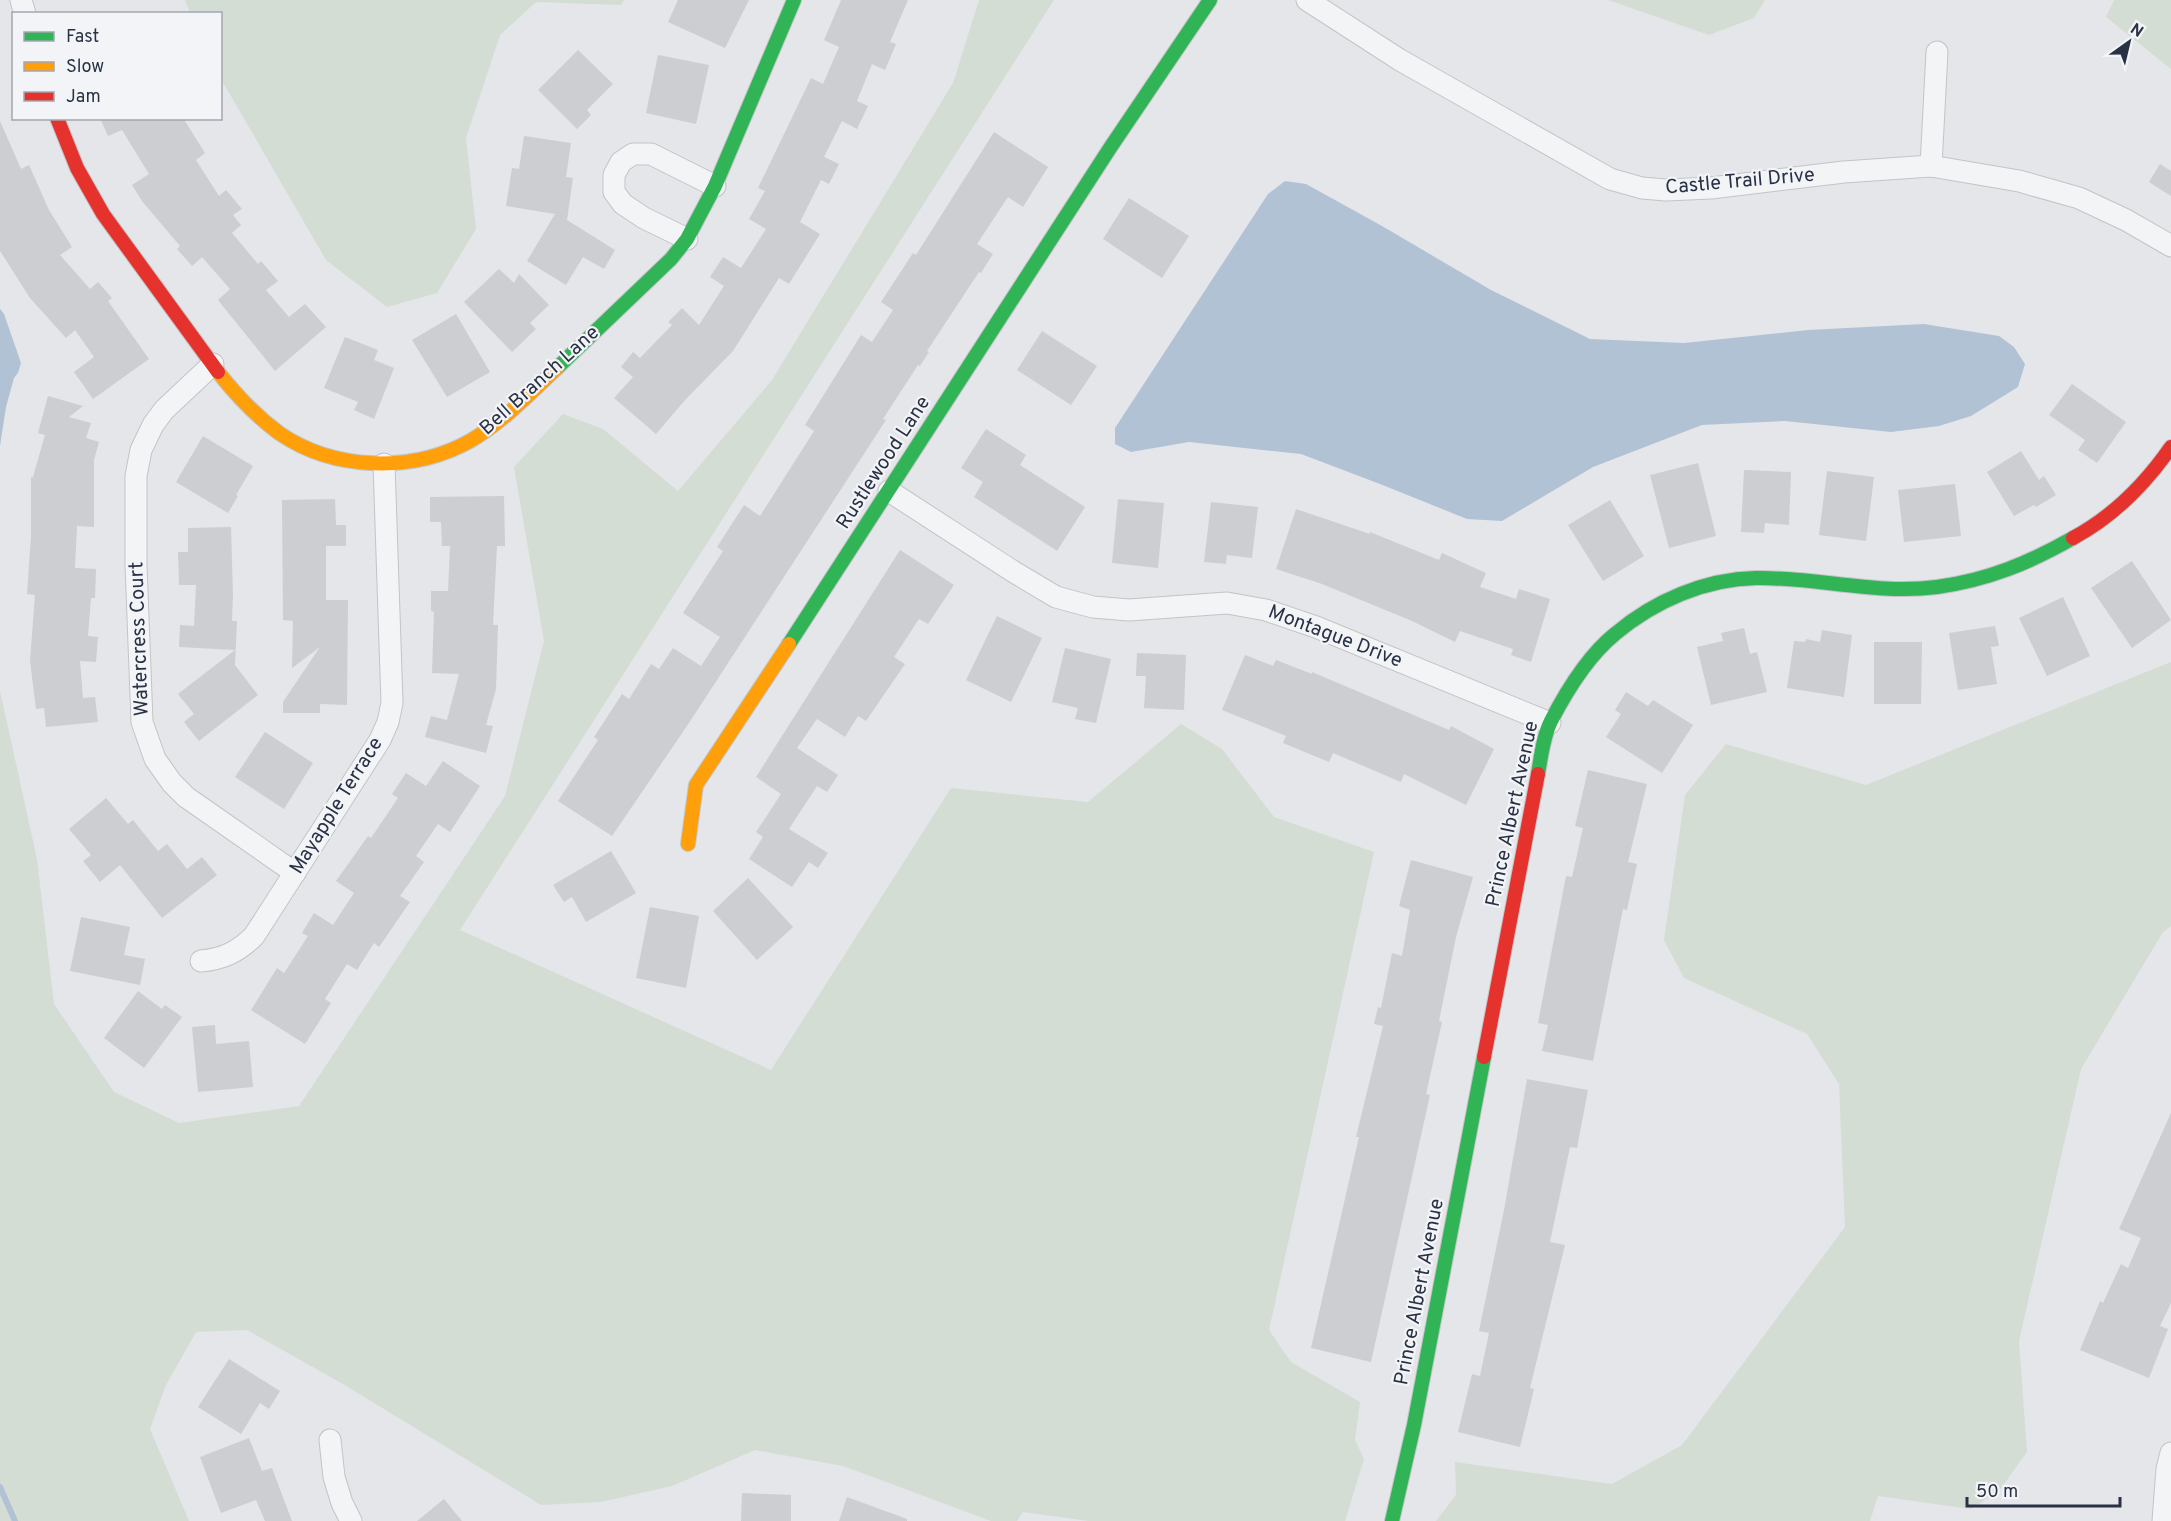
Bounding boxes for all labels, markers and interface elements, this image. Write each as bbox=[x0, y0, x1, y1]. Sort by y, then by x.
legend bbox=[12, 12, 222, 120]
north arrow bbox=[2099, 12, 2159, 72]
text: N bbox=[2126, 20, 2147, 43]
text: Fast bbox=[66, 26, 99, 49]
text: Slow bbox=[66, 56, 104, 79]
text: Jam bbox=[66, 86, 101, 109]
street label: Castle Trail Drive bbox=[1664, 163, 1816, 201]
street label: Bell Branch Lane bbox=[475, 320, 605, 442]
street label: Rustlewood Lane bbox=[831, 391, 937, 535]
street label: Watercress Court bbox=[124, 561, 156, 717]
street label: Montague Drive bbox=[1264, 599, 1406, 675]
street label: Prince Albert Avenue bbox=[1481, 719, 1545, 909]
street label: Mayapple Terrace bbox=[284, 733, 390, 879]
street label: Prince Albert Avenue bbox=[1389, 1197, 1451, 1387]
scale bar bbox=[1967, 1470, 2120, 1508]
text: 50 m bbox=[1976, 1481, 2018, 1504]

